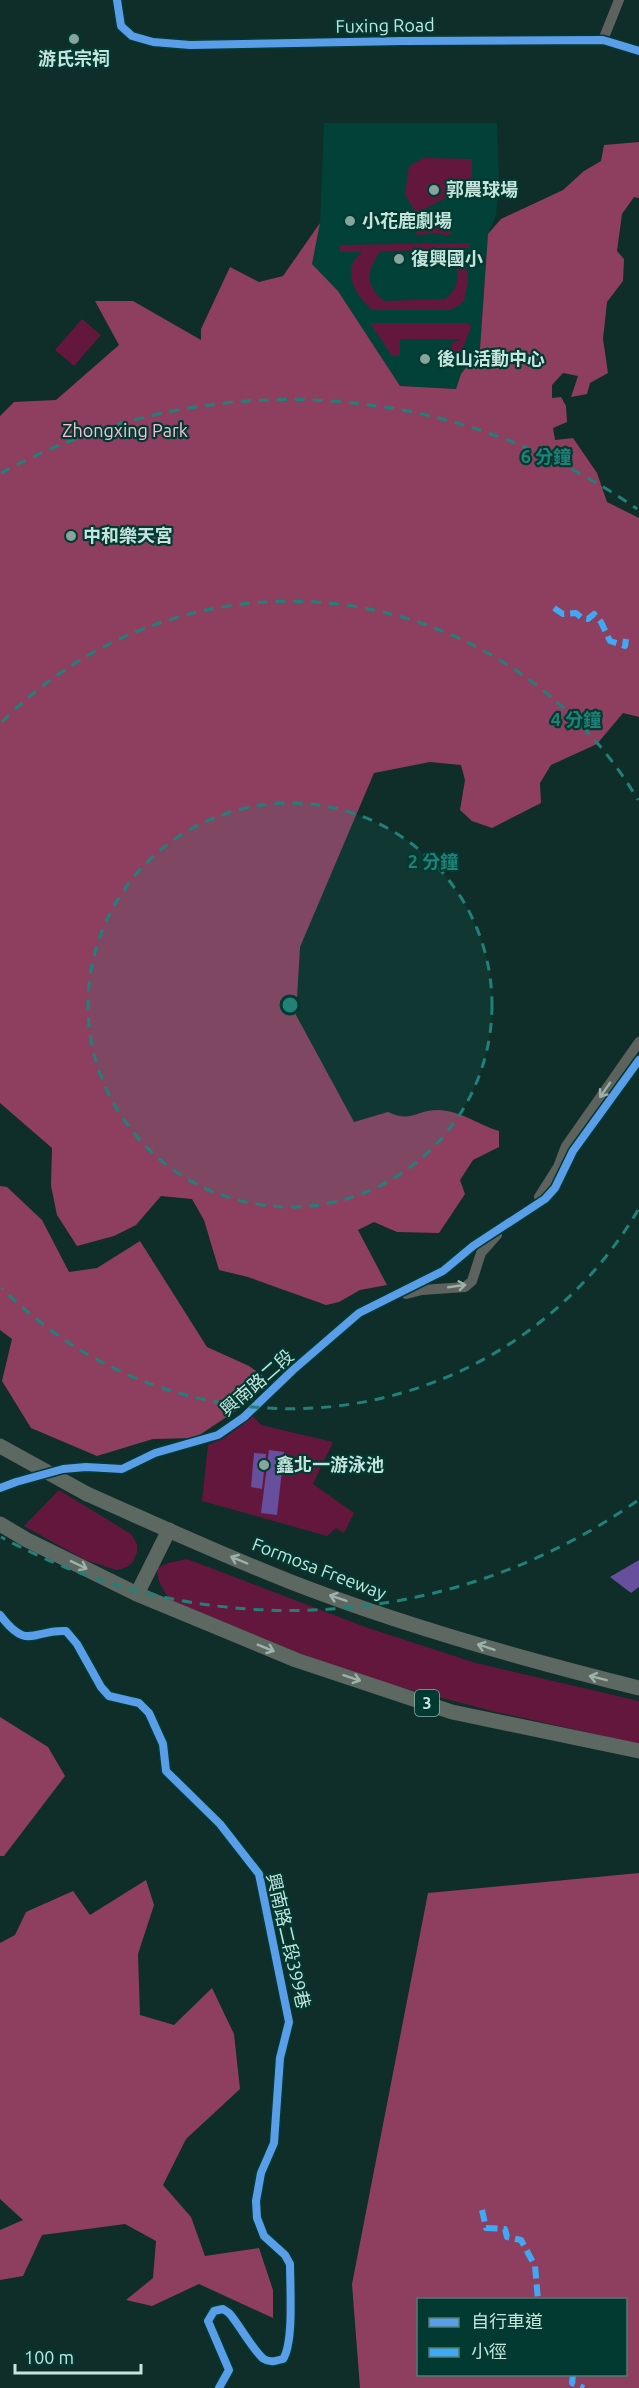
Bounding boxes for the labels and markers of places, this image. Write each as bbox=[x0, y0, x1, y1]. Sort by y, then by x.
marker: 游氏宗祠 bbox=[67, 32, 81, 46]
place label: 游氏宗祠 bbox=[38, 48, 110, 68]
place label: 郭農球場 bbox=[446, 179, 518, 199]
marker: 郭農球場 bbox=[427, 183, 441, 197]
place label: 小花鹿劇場 bbox=[362, 210, 452, 230]
marker: 小花鹿劇場 bbox=[343, 214, 357, 228]
place label: 復興國小 bbox=[411, 248, 483, 268]
marker: 復興國小 bbox=[392, 252, 406, 266]
place label: 後山活動中心 bbox=[437, 348, 545, 368]
marker: 後山活動中心 bbox=[418, 352, 432, 366]
place label: 中和樂天宮 bbox=[83, 525, 173, 545]
marker: 中和樂天宮 bbox=[64, 529, 78, 543]
centre of rings bbox=[280, 995, 300, 1015]
place label: 鑫北一游泳池 bbox=[276, 1454, 384, 1474]
marker: 鑫北一游泳池 bbox=[257, 1458, 271, 1472]

